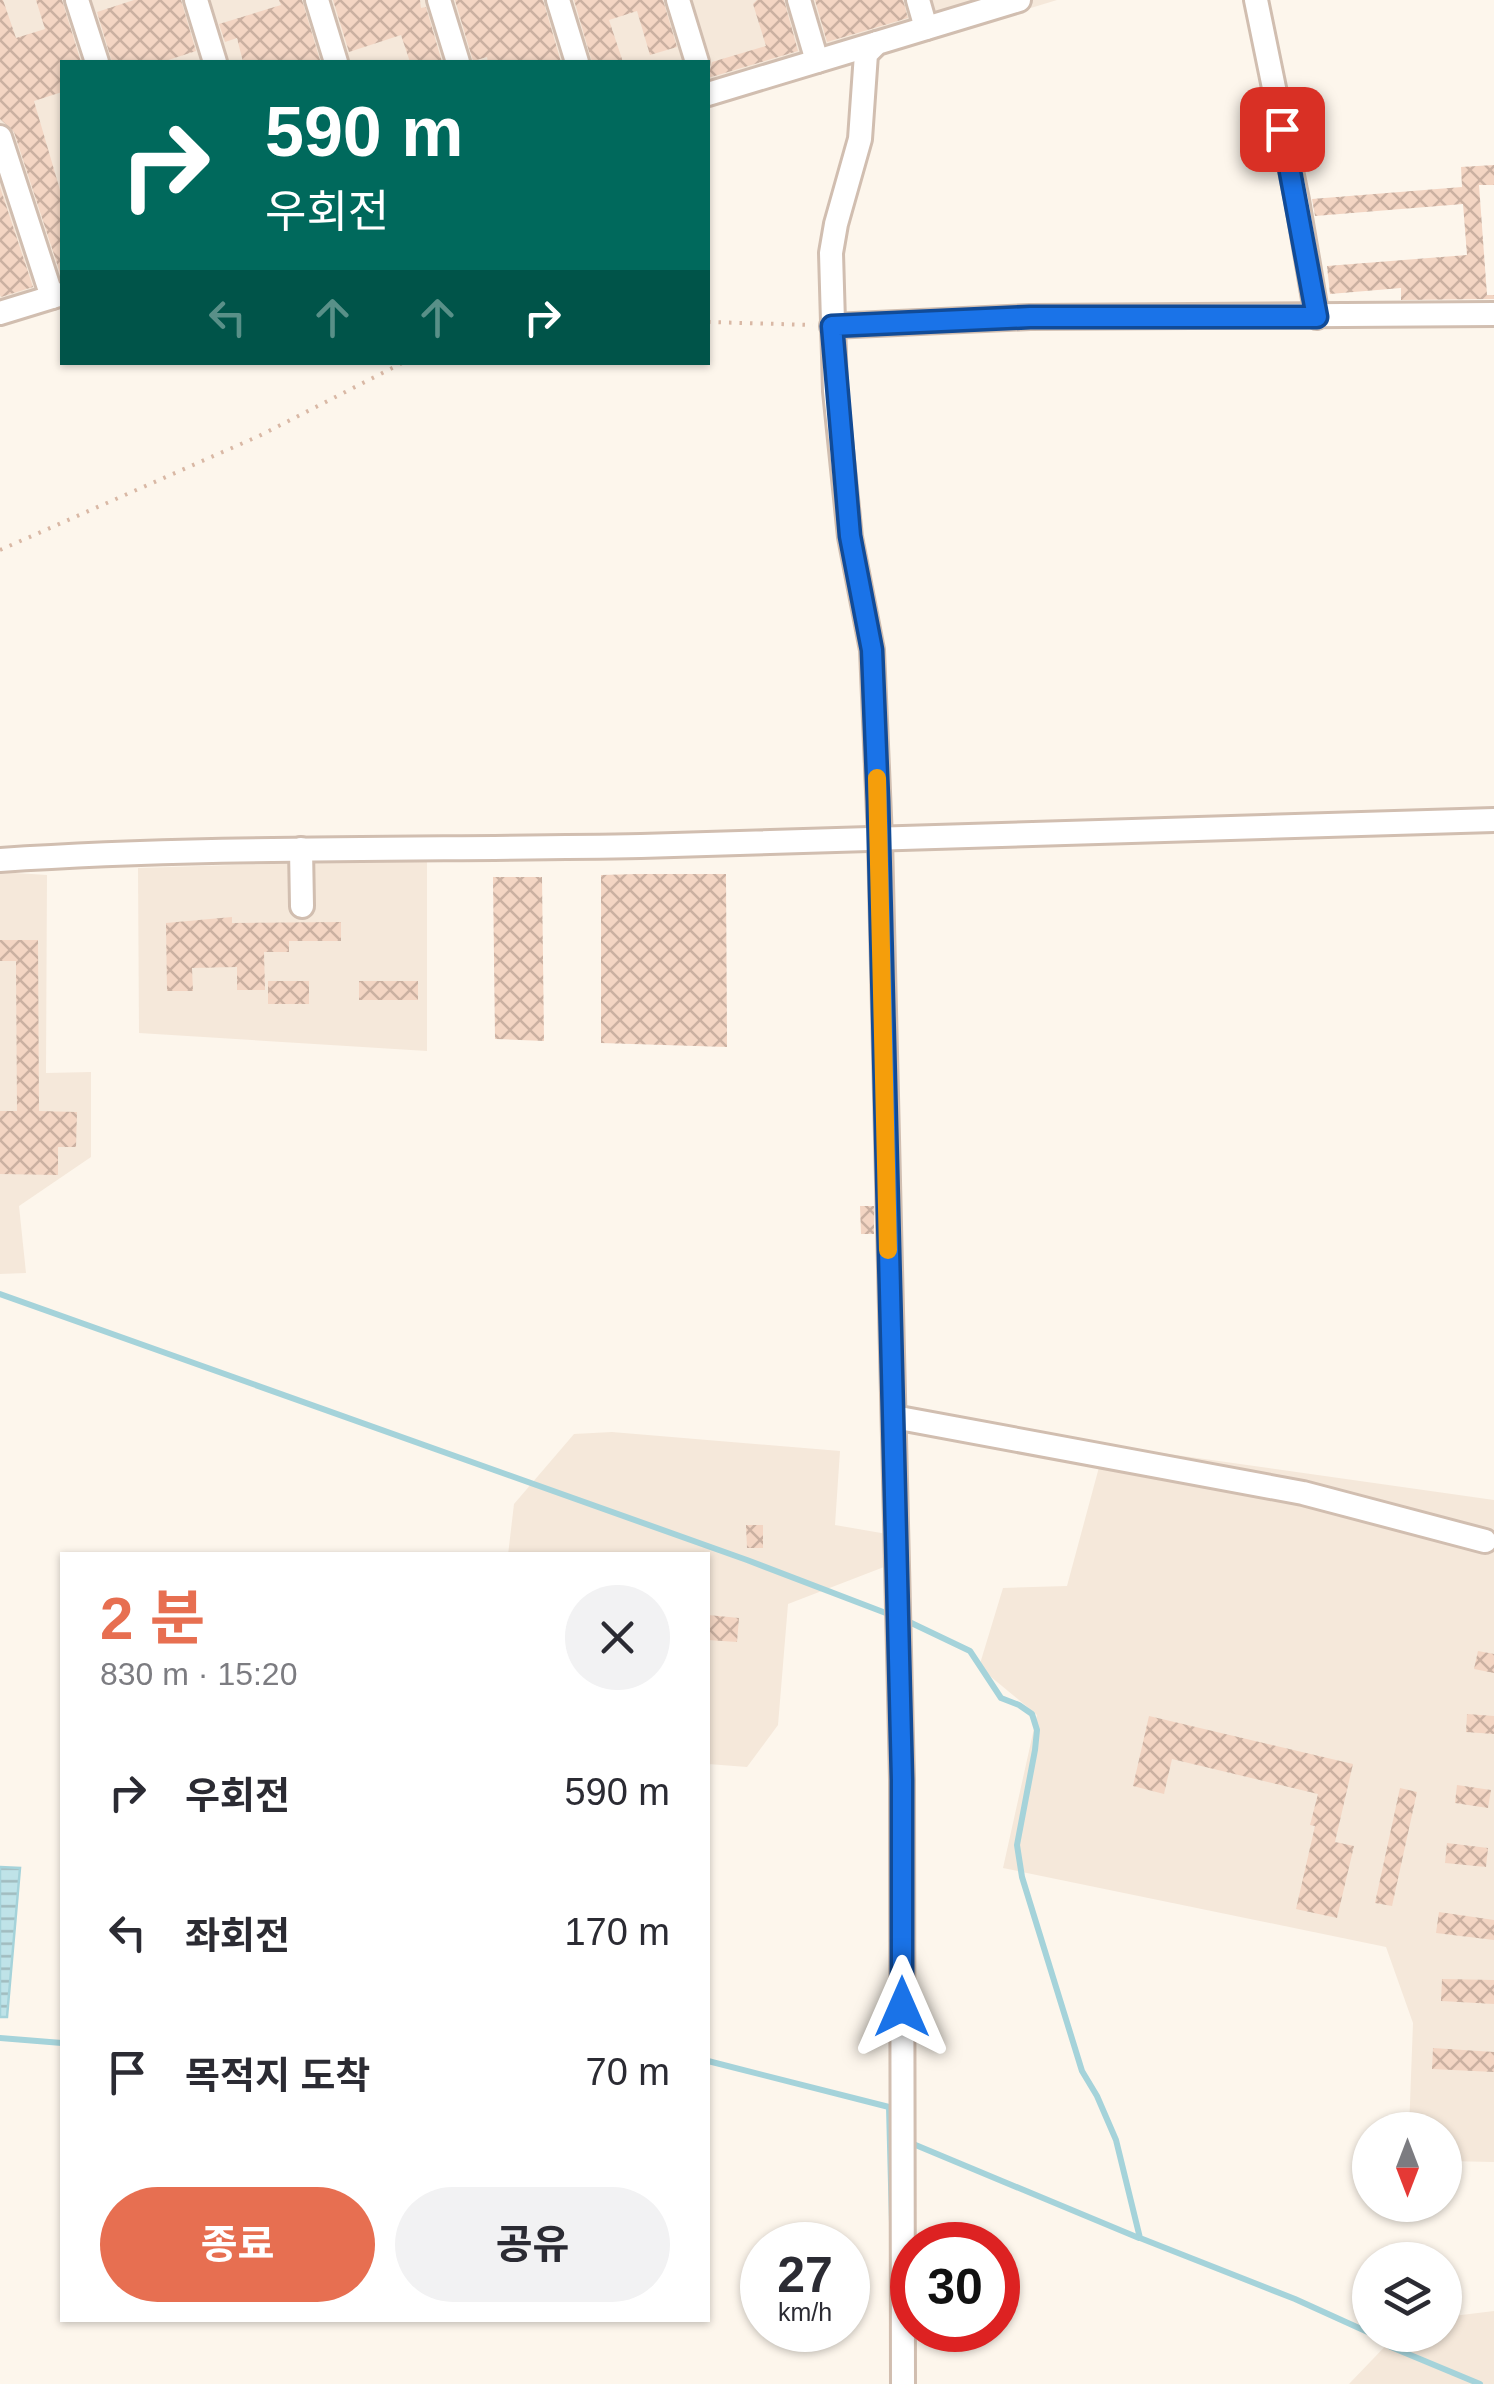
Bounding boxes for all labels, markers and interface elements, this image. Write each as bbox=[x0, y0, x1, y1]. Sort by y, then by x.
pin bbox=[1240, 87, 1325, 172]
text: 590 m bbox=[265, 93, 463, 171]
icon: right bbox=[100, 100, 230, 230]
icon: arrive bbox=[1255, 102, 1310, 157]
text: 우회전 bbox=[265, 186, 389, 237]
icon: left bbox=[200, 290, 255, 345]
icon: ahead bbox=[305, 290, 360, 345]
icon: ahead bbox=[410, 290, 465, 345]
icon: right bbox=[515, 290, 570, 345]
text: 2 분 bbox=[100, 1585, 205, 1652]
button: close bbox=[565, 1585, 670, 1690]
text: 830 m · 15:20 bbox=[100, 1656, 297, 1692]
icon: right bbox=[100, 1765, 155, 1820]
text: 590 m bbox=[564, 1771, 670, 1813]
text: 우회전 bbox=[185, 1775, 290, 1817]
icon: left bbox=[100, 1905, 155, 1960]
text: 170 m bbox=[564, 1911, 670, 1953]
text: 좌회전 bbox=[185, 1915, 290, 1957]
position arrow bbox=[850, 1955, 954, 2059]
icon: arrive bbox=[100, 2045, 155, 2100]
text: 70 m bbox=[586, 2051, 670, 2093]
text: 목적지 도착 bbox=[185, 2055, 370, 2097]
north arrow bbox=[1352, 2112, 1462, 2222]
map controls bbox=[1352, 2112, 1462, 2352]
button: 종료 bbox=[100, 2187, 375, 2302]
button: 공유 bbox=[395, 2187, 670, 2302]
speed limit sign: 30 bbox=[890, 2222, 1020, 2352]
button: layers bbox=[1352, 2242, 1462, 2352]
text: 27 bbox=[777, 2247, 833, 2303]
text: km/h bbox=[778, 2298, 832, 2326]

